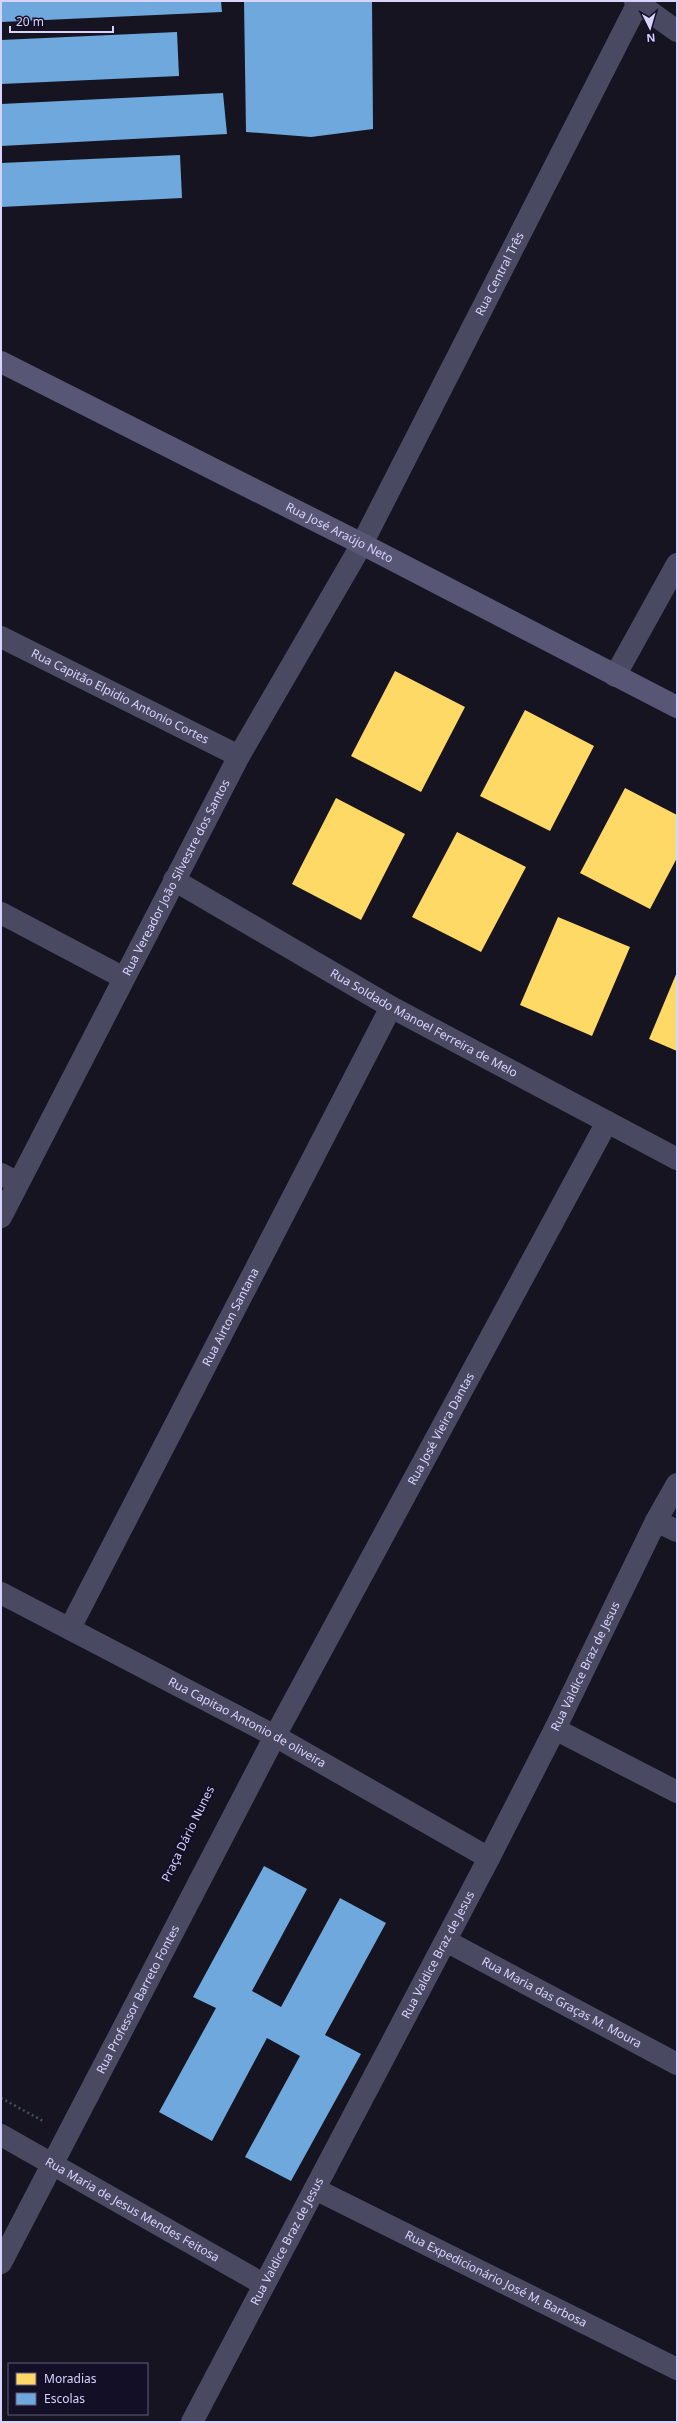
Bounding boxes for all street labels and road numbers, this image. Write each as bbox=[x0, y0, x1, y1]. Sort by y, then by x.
street label: Rua Central Três bbox=[471, 229, 528, 319]
street label: Rua José Araújo Neto bbox=[283, 498, 396, 567]
street label: Rua Capitão Elpidio Antonio Cortes bbox=[28, 644, 212, 748]
street label: Rua Vereador João Silvestre dos Santos bbox=[118, 776, 234, 979]
street label: Rua Soldado Manoel Ferreira de Melo bbox=[327, 964, 521, 1081]
street label: Rua Airton Santana bbox=[198, 1265, 263, 1369]
street label: Rua José Vieira Dantas bbox=[403, 1369, 478, 1488]
street label: Rua Valdice Braz de Jesus bbox=[546, 1598, 624, 1734]
street label: Rua Capitao Antonio de oliveira bbox=[165, 1673, 329, 1771]
street label: Praça Dário Nunes bbox=[157, 1783, 218, 1885]
street label: Rua Valdice Braz de Jesus bbox=[397, 1888, 478, 2021]
street label: Rua Professor Barreto Fontes bbox=[92, 1922, 183, 2077]
street label: Rua Maria das Graças M. Moura bbox=[479, 1953, 645, 2052]
street label: Rua Maria de Jesus Mendes Feitosa bbox=[42, 2153, 223, 2266]
street label: Rua Valdice Braz de Jesus bbox=[246, 2174, 327, 2308]
street label: Rua Expedicionário José M. Barbosa bbox=[402, 2226, 590, 2331]

